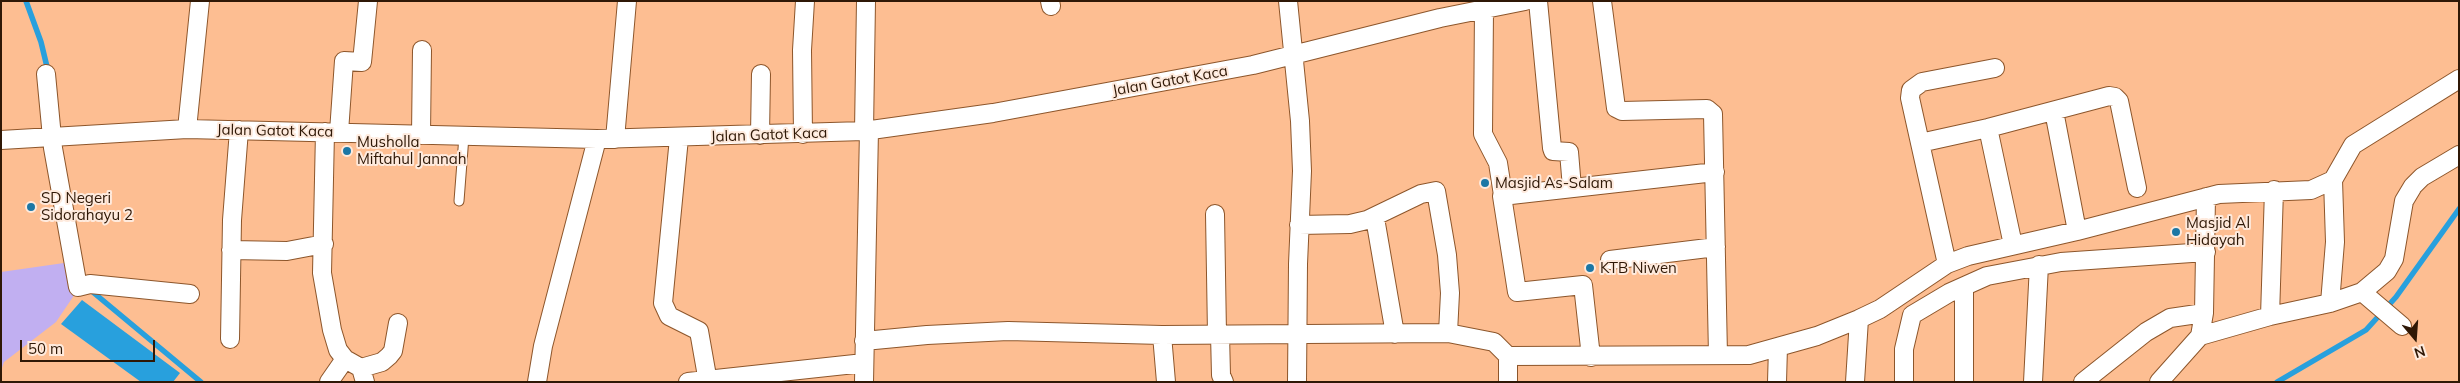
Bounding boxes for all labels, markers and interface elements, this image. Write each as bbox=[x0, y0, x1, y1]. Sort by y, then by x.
street label: Jalan Gatot Kaca bbox=[1111, 62, 1229, 100]
street label: Jalan Gatot Kaca bbox=[216, 121, 334, 141]
street label: Jalan Gatot Kaca bbox=[710, 124, 828, 146]
place label: Musholla Miftahul Jannah bbox=[357, 133, 467, 168]
marker: Musholla Miftahul Jannah bbox=[341, 145, 353, 157]
place label: Masjid As-Salam bbox=[1495, 174, 1613, 192]
marker: Masjid As-Salam bbox=[1479, 177, 1491, 189]
place label: SD Negeri Sidorahayu 2 bbox=[41, 189, 133, 224]
marker: SD Negeri Sidorahayu 2 bbox=[25, 201, 37, 213]
place label: Masjid Al Hidayah bbox=[2186, 214, 2250, 249]
marker: Masjid Al Hidayah bbox=[2170, 226, 2182, 238]
place label: KTB Niwen bbox=[1600, 259, 1677, 277]
marker: KTB Niwen bbox=[1584, 262, 1596, 274]
north arrow bbox=[2390, 313, 2440, 363]
scale bar bbox=[22, 330, 158, 362]
text: 50 m bbox=[28, 339, 63, 358]
text: N bbox=[2412, 342, 2427, 362]

